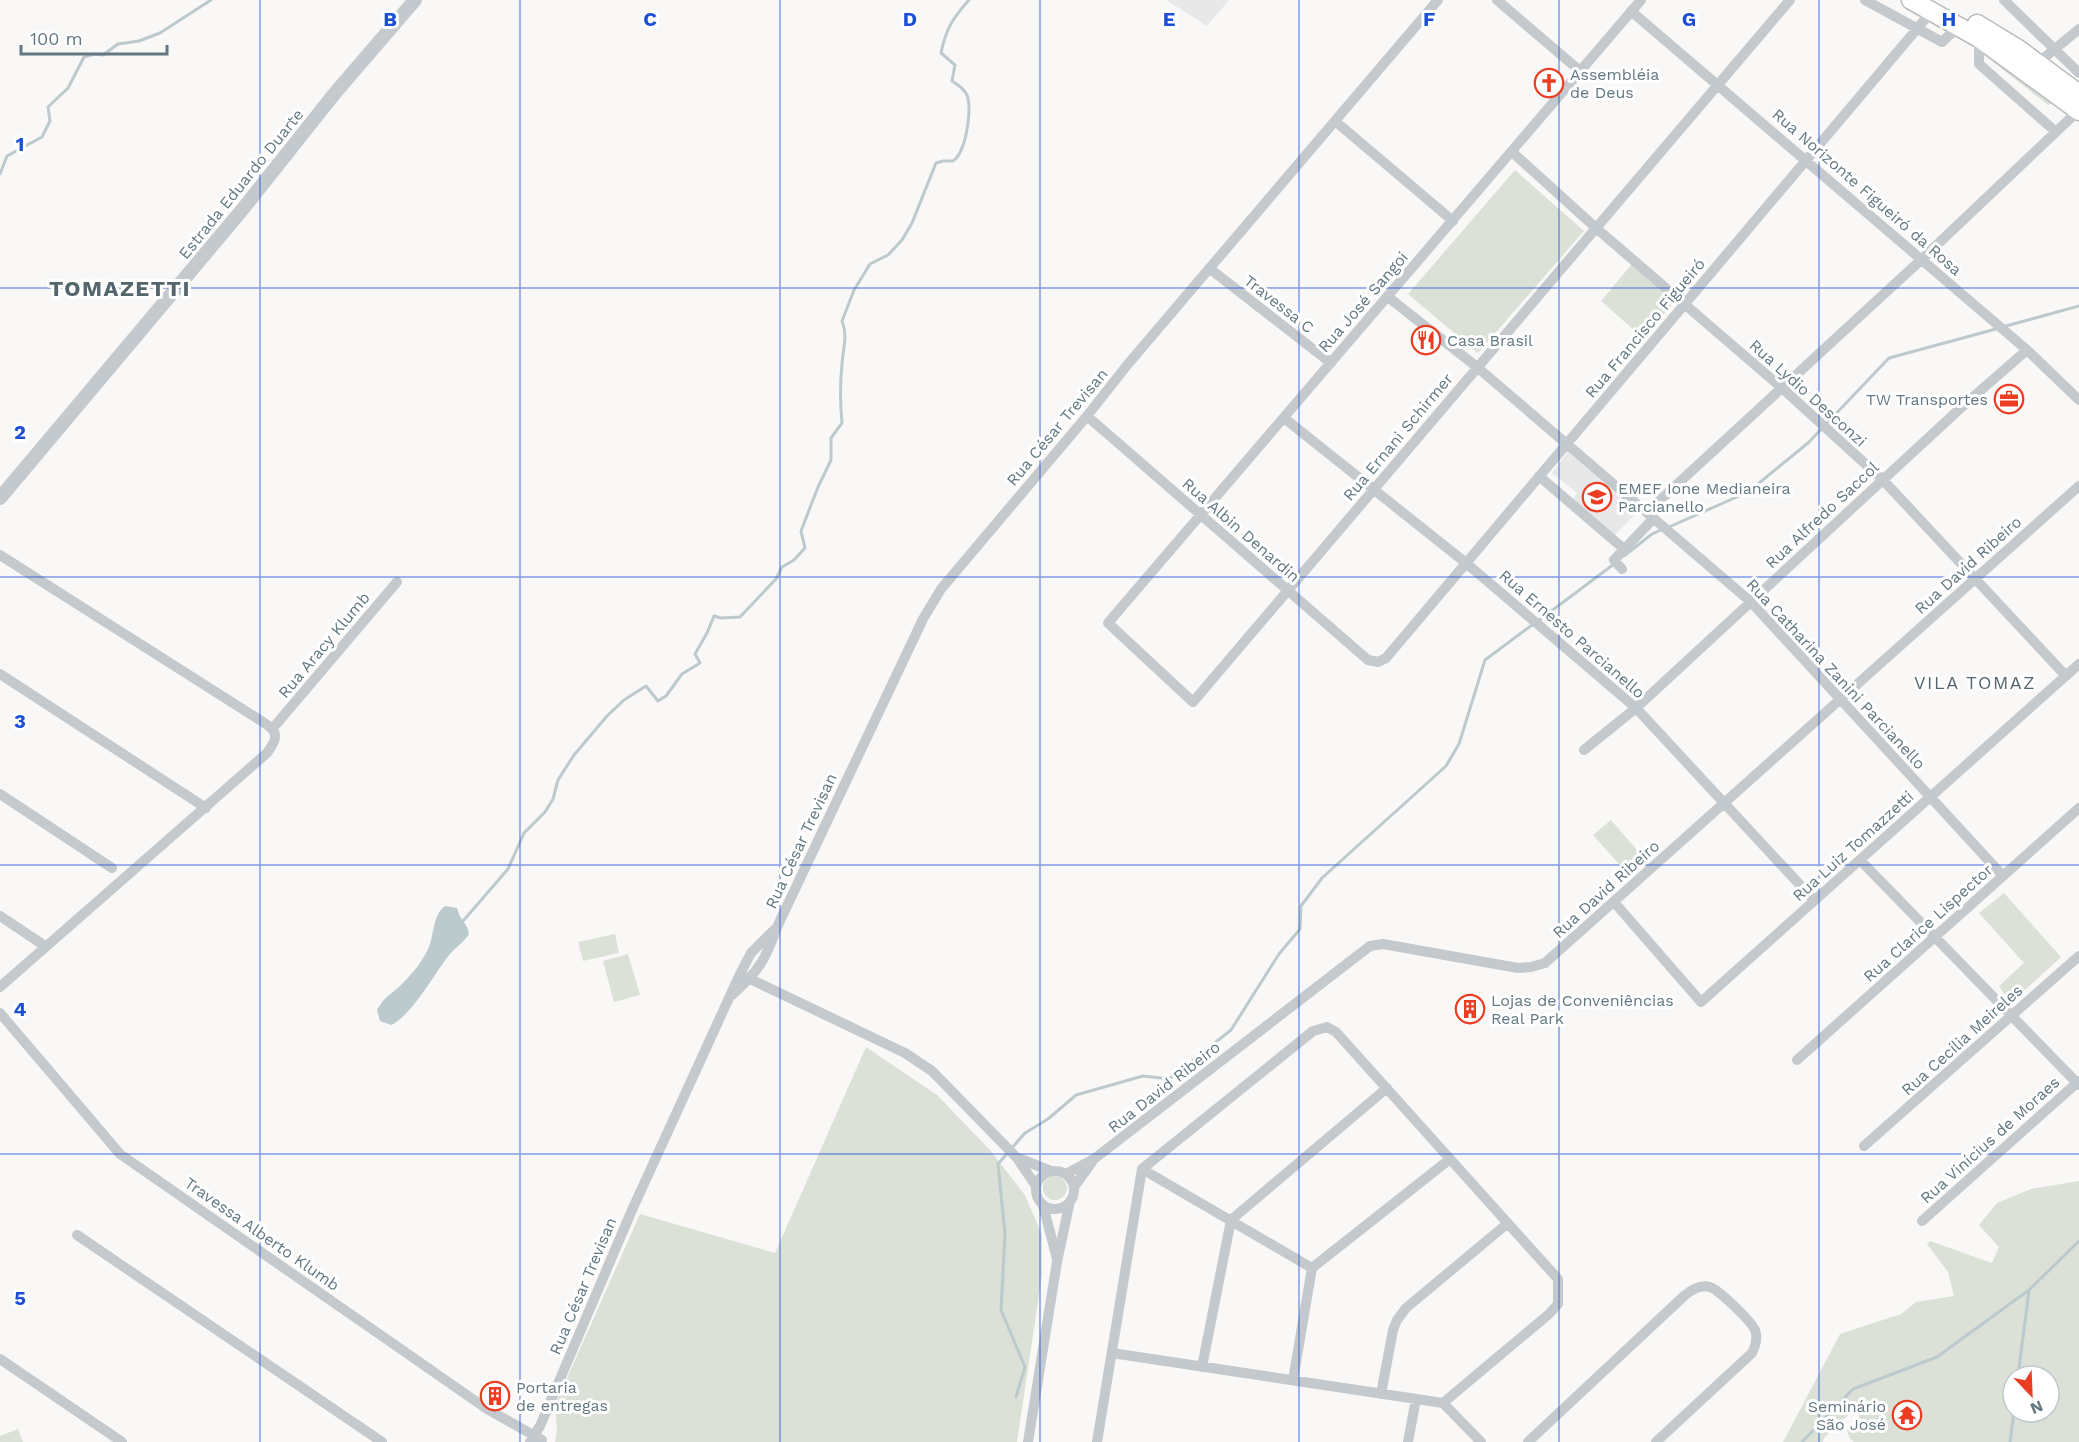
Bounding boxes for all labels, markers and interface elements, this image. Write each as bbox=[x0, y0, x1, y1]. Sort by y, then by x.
text: B bbox=[383, 7, 397, 31]
text: C bbox=[643, 7, 657, 31]
text: D bbox=[903, 7, 917, 31]
text: E bbox=[1163, 7, 1175, 31]
text: F bbox=[1423, 7, 1435, 31]
text: G bbox=[1682, 7, 1696, 31]
text: H bbox=[1942, 7, 1956, 31]
scale bar bbox=[21, 18, 166, 56]
text: 100 m bbox=[30, 28, 83, 49]
place label: Assembléia de Deus bbox=[1570, 65, 1659, 102]
church icon: Assembléia de Deus bbox=[1533, 67, 1565, 99]
street label: Estrada Eduardo Duarte bbox=[175, 105, 307, 263]
street label: Rua Norizonte Figueiró da Rosa bbox=[1768, 105, 1966, 279]
text: 1 bbox=[16, 132, 24, 156]
street label: Rua José Sangoi bbox=[1314, 248, 1412, 356]
street label: Rua Francisco Figueiró bbox=[1581, 254, 1709, 402]
street label: Travessa C bbox=[1240, 271, 1318, 337]
district label: TOMAZETTI bbox=[49, 276, 191, 301]
restaurant icon: Casa Brasil bbox=[1410, 324, 1442, 356]
place label: Casa Brasil bbox=[1447, 331, 1533, 350]
street label: Rua Lydio Desconzi bbox=[1746, 336, 1870, 450]
street label: Rua César Trevisan bbox=[1002, 365, 1112, 489]
street label: Rua Ernani Schirmer bbox=[1339, 369, 1457, 505]
office icon: TW Transportes bbox=[1993, 383, 2025, 415]
place label: TW Transportes bbox=[1866, 390, 1988, 409]
text: 2 bbox=[14, 420, 26, 444]
street label: Rua Alfredo Saccol bbox=[1761, 458, 1883, 572]
street label: Rua Albin Denardin bbox=[1178, 474, 1304, 586]
place label: EMEF Ione Medianeira Parcianello bbox=[1618, 479, 1791, 516]
school or university icon: EMEF Ione Medianeira Parcianello bbox=[1581, 481, 1613, 513]
street label: Rua David Ribeiro bbox=[1911, 512, 2025, 618]
street label: Rua Ernesto Parcianello bbox=[1495, 566, 1649, 702]
street label: Rua Catharina Zanini Parcianello bbox=[1743, 575, 1929, 773]
street label: Rua Aracy Klumb bbox=[274, 588, 374, 702]
district label: VILA TOMAZ bbox=[1914, 672, 2036, 693]
text: 3 bbox=[14, 709, 26, 733]
street label: Rua César Trevisan bbox=[761, 770, 841, 912]
street label: Rua Luiz Tomazzetti bbox=[1789, 787, 1917, 905]
street label: Rua David Ribeiro bbox=[1549, 836, 1663, 942]
street label: Rua Clarice Lispector bbox=[1860, 860, 1997, 986]
street label: Rua Cecília Meireles bbox=[1898, 981, 2026, 1099]
place label: Lojas de Conveniências Real Park bbox=[1491, 991, 1674, 1028]
building icon: Lojas de Conveniências Real Park bbox=[1454, 993, 1486, 1025]
text: 4 bbox=[14, 997, 27, 1021]
street label: Rua David Ribeiro bbox=[1104, 1037, 1224, 1137]
street label: Rua Vinícius de Moraes bbox=[1917, 1073, 2063, 1207]
street label: Travessa Alberto Klumb bbox=[181, 1173, 343, 1295]
street label: Rua César Trevisan bbox=[546, 1215, 620, 1357]
text: 5 bbox=[14, 1286, 26, 1310]
north arrow bbox=[2001, 1364, 2061, 1424]
place label: Portaria de entregas bbox=[516, 1378, 608, 1415]
building icon: Portaria de entregas bbox=[479, 1380, 511, 1412]
text: N bbox=[2027, 1396, 2046, 1418]
place label: Seminário São José bbox=[1808, 1397, 1886, 1434]
temple icon: Seminário São José bbox=[1891, 1399, 1923, 1431]

